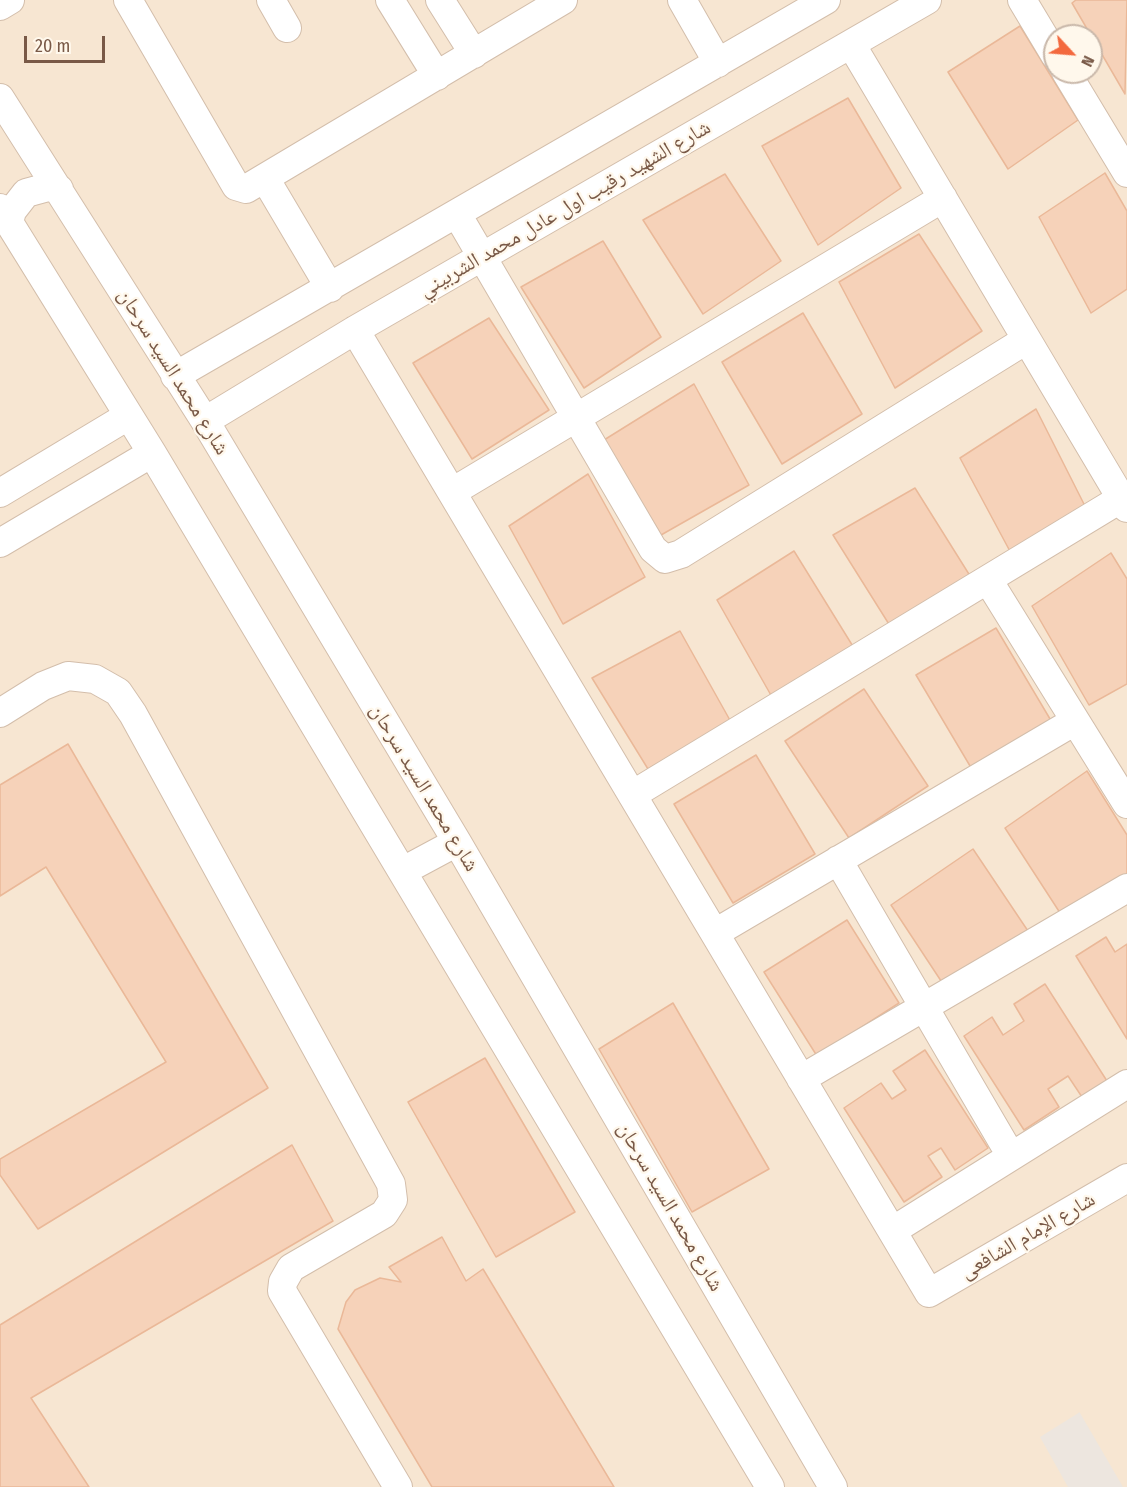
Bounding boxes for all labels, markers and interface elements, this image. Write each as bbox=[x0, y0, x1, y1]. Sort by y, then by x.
scale bar bbox=[27, 24, 108, 62]
north arrow bbox=[1043, 24, 1103, 84]
text: 20 m bbox=[35, 35, 70, 57]
text: N bbox=[1077, 53, 1098, 70]
street label: شارع الشهيد رقيب اول عادل محمد الشربيني bbox=[415, 115, 715, 303]
street label: شارع محمد السيد سرحان bbox=[112, 284, 234, 460]
street label: شارع محمد السيد سرحان bbox=[364, 700, 484, 876]
street label: شارع محمد السيد سرحان bbox=[611, 1118, 729, 1296]
street label: شارع الإمام الشافعى bbox=[956, 1187, 1100, 1285]

